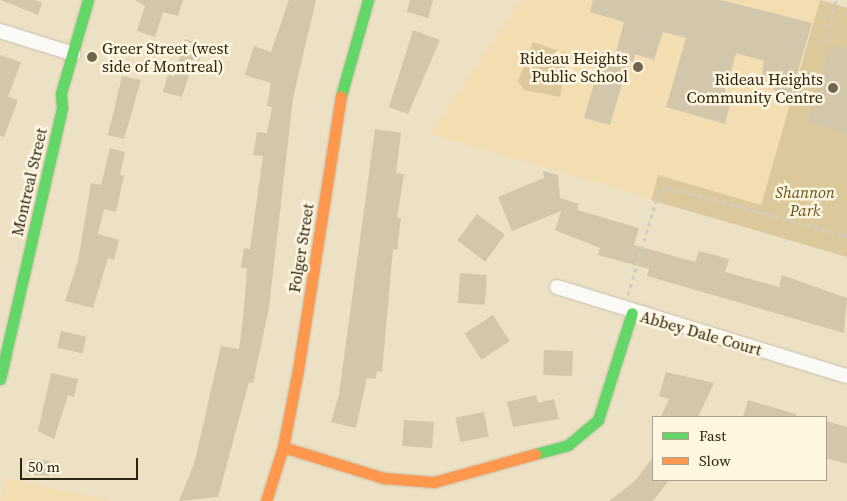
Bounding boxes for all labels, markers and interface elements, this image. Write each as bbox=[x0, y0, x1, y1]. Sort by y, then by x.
place label: Greer Street (west side of Montreal) bbox=[102, 38, 229, 76]
place label: Rideau Heights Public School bbox=[520, 48, 628, 86]
marker: Greer Street (west side of Montreal) bbox=[86, 51, 98, 63]
marker: Rideau Heights Public School bbox=[632, 61, 644, 73]
place label: Rideau Heights Community Centre bbox=[687, 69, 823, 107]
marker: Rideau Heights Community Centre bbox=[827, 82, 839, 94]
street label: Montreal Street bbox=[7, 126, 51, 238]
park label: Shannon Park bbox=[775, 182, 835, 220]
street label: Folger Street bbox=[284, 202, 318, 294]
street label: Abbey Dale Court bbox=[638, 306, 764, 360]
legend bbox=[652, 416, 827, 481]
text: Fast bbox=[699, 425, 726, 446]
scale bar bbox=[22, 448, 140, 480]
text: Slow bbox=[699, 450, 731, 471]
text: 50 m bbox=[28, 456, 60, 477]

